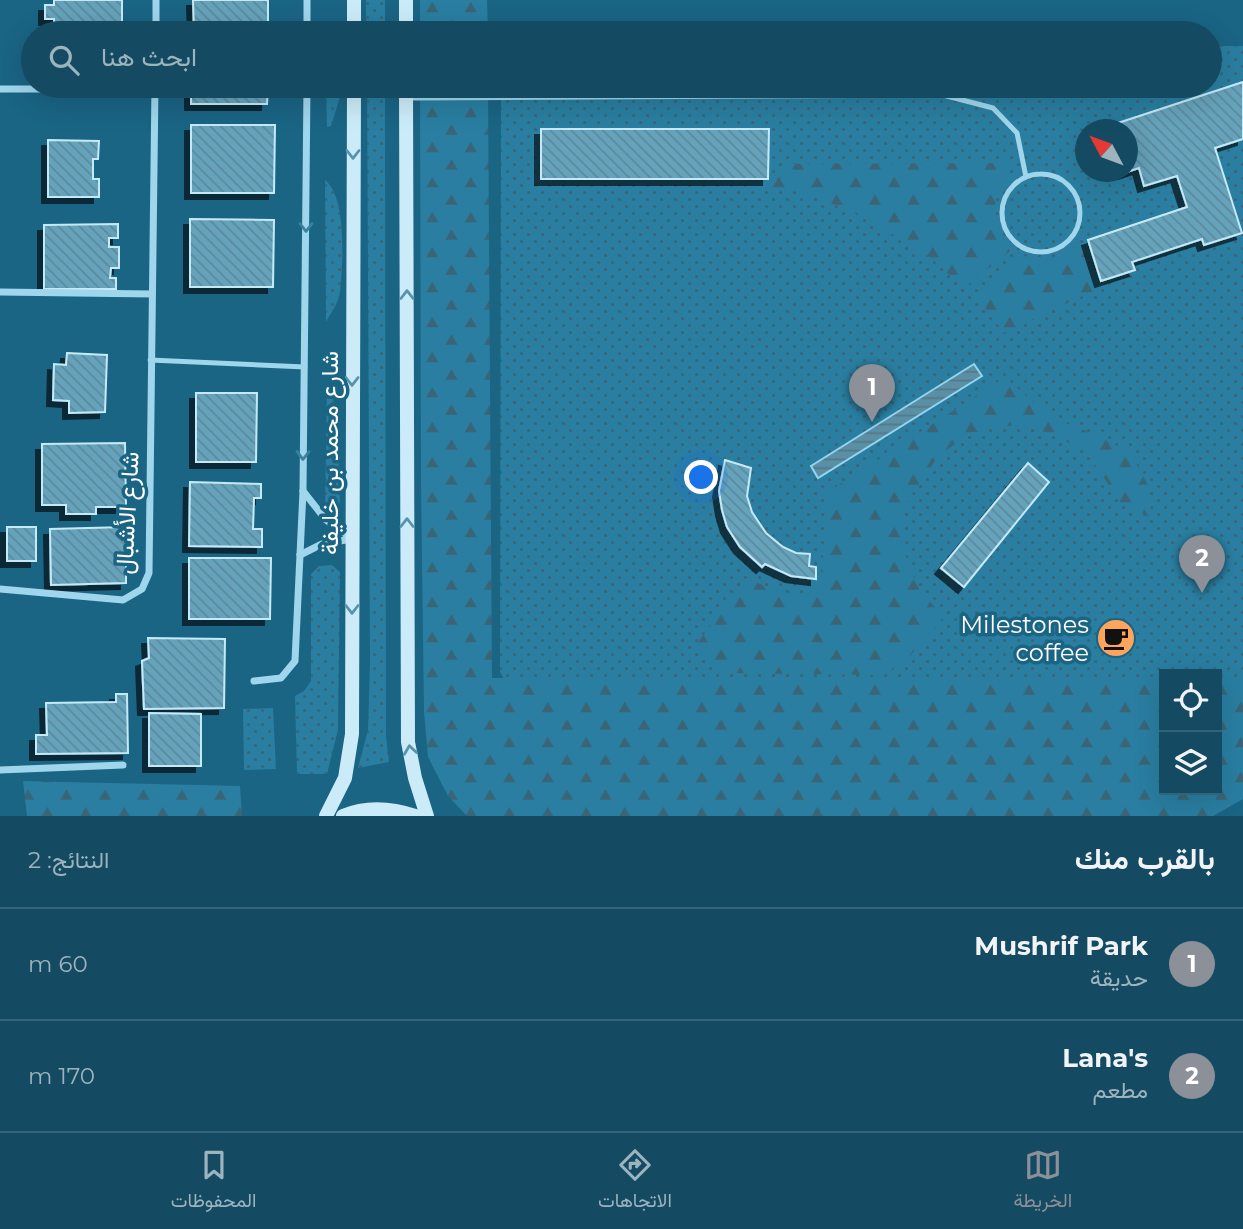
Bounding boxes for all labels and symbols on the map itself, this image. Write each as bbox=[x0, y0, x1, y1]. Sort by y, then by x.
north arrow bbox=[1075, 119, 1138, 182]
one-way arrow bbox=[345, 149, 361, 160]
one-way arrow bbox=[298, 223, 314, 233]
one-way arrow bbox=[399, 290, 415, 300]
street label: شارع محمد بن خليفة bbox=[315, 351, 346, 555]
pin: 1 bbox=[849, 364, 895, 422]
one-way arrow bbox=[344, 377, 360, 387]
one-way arrow bbox=[296, 450, 311, 461]
street label: شارع الأشبال bbox=[109, 451, 147, 575]
your location bbox=[684, 460, 718, 494]
one-way arrow bbox=[400, 517, 415, 528]
pin: 2 bbox=[1179, 535, 1225, 593]
one-way arrow bbox=[344, 604, 360, 615]
place label: Milestones coffee bbox=[960, 610, 1089, 667]
cafe icon: Milestones coffee bbox=[1095, 617, 1137, 659]
one-way arrow bbox=[403, 744, 418, 756]

